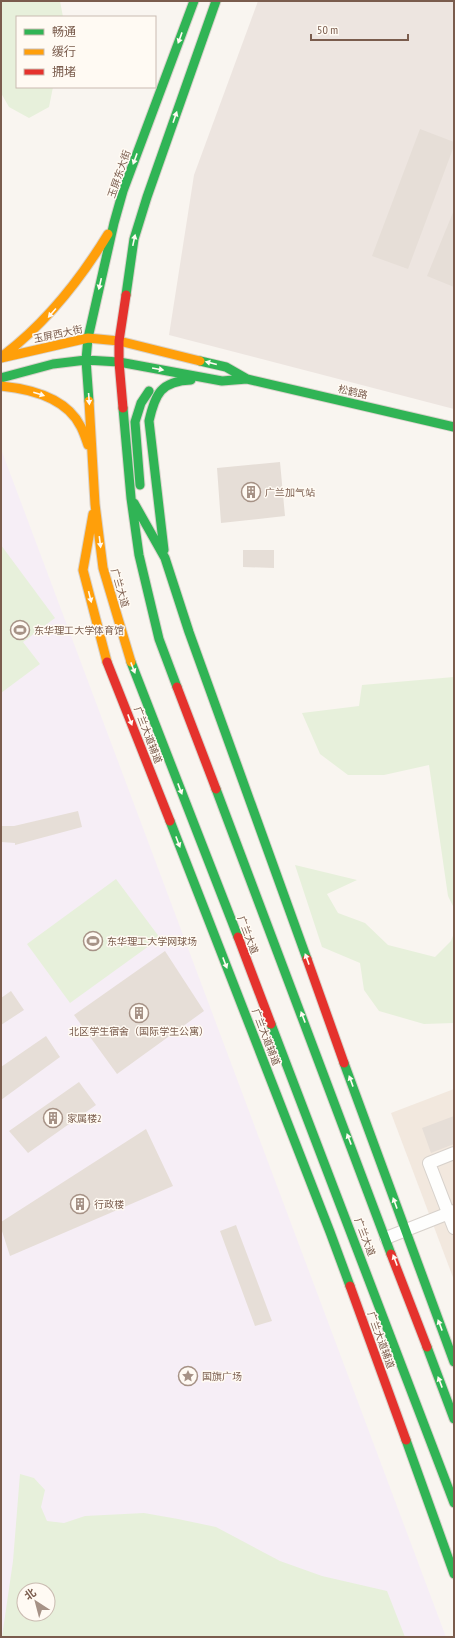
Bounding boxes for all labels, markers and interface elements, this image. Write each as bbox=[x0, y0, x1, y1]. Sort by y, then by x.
legend bbox=[16, 16, 156, 88]
scale bar bbox=[311, 16, 408, 42]
text: 50 m bbox=[317, 22, 338, 37]
text: 畅通 bbox=[52, 24, 76, 39]
one-way arrow bbox=[177, 32, 183, 44]
text: 缓行 bbox=[52, 44, 76, 59]
text: 拥堵 bbox=[52, 64, 76, 79]
one-way arrow bbox=[172, 110, 178, 122]
street label: 玉屏东大街 bbox=[105, 148, 133, 200]
one-way arrow bbox=[132, 154, 138, 166]
one-way arrow bbox=[132, 234, 138, 246]
one-way arrow bbox=[97, 278, 103, 291]
one-way arrow bbox=[48, 308, 57, 318]
street label: 玉屏西大街 bbox=[32, 322, 84, 346]
one-way arrow bbox=[205, 360, 218, 366]
one-way arrow bbox=[152, 366, 164, 372]
street label: 松鹤路 bbox=[337, 382, 369, 402]
one-way arrow bbox=[33, 391, 45, 397]
one-way arrow bbox=[85, 393, 92, 405]
building icon: 广兰加气站 bbox=[240, 481, 262, 503]
place label: 广兰加气站 bbox=[265, 486, 315, 499]
one-way arrow bbox=[96, 536, 103, 549]
street label: 广兰大道 bbox=[108, 567, 132, 609]
one-way arrow bbox=[87, 591, 93, 603]
sports icon: 东华理工大学体育馆 bbox=[9, 619, 31, 641]
place label: 东华理工大学体育馆 bbox=[34, 624, 124, 637]
one-way arrow bbox=[130, 662, 136, 674]
street label: 广兰大道辅道 bbox=[131, 705, 165, 765]
one-way arrow bbox=[128, 715, 134, 727]
one-way arrow bbox=[177, 783, 183, 795]
one-way arrow bbox=[175, 836, 181, 848]
street label: 广兰大道 bbox=[235, 914, 261, 956]
sports icon: 东华理工大学网球场 bbox=[82, 930, 104, 952]
place label: 东华理工大学网球场 bbox=[107, 935, 197, 948]
one-way arrow bbox=[303, 952, 309, 964]
one-way arrow bbox=[222, 957, 228, 968]
building icon: 北区学生宿舍（国际学生公寓） bbox=[128, 1002, 150, 1024]
street label: 广兰大道辅道 bbox=[249, 1007, 283, 1067]
one-way arrow bbox=[299, 1011, 305, 1023]
place label: 北区学生宿舍（国际学生公寓） bbox=[69, 1025, 209, 1038]
one-way arrow bbox=[347, 1075, 353, 1087]
building icon: 家属楼2 bbox=[42, 1107, 64, 1129]
place label: 家属楼2 bbox=[67, 1112, 102, 1125]
one-way arrow bbox=[345, 1132, 351, 1144]
building icon: 行政楼 bbox=[69, 1193, 91, 1215]
one-way arrow bbox=[391, 1197, 397, 1209]
place label: 行政楼 bbox=[94, 1198, 124, 1211]
street label: 广兰大道 bbox=[352, 1216, 378, 1258]
one-way arrow bbox=[391, 1254, 397, 1266]
street label: 广兰大道辅道 bbox=[365, 1310, 397, 1370]
one-way arrow bbox=[437, 1319, 443, 1331]
place icon: 国旗广场 bbox=[177, 1365, 199, 1387]
place label: 国旗广场 bbox=[202, 1370, 242, 1383]
one-way arrow bbox=[437, 1376, 443, 1388]
north arrow bbox=[16, 1582, 56, 1622]
text: 北 bbox=[22, 1585, 39, 1603]

